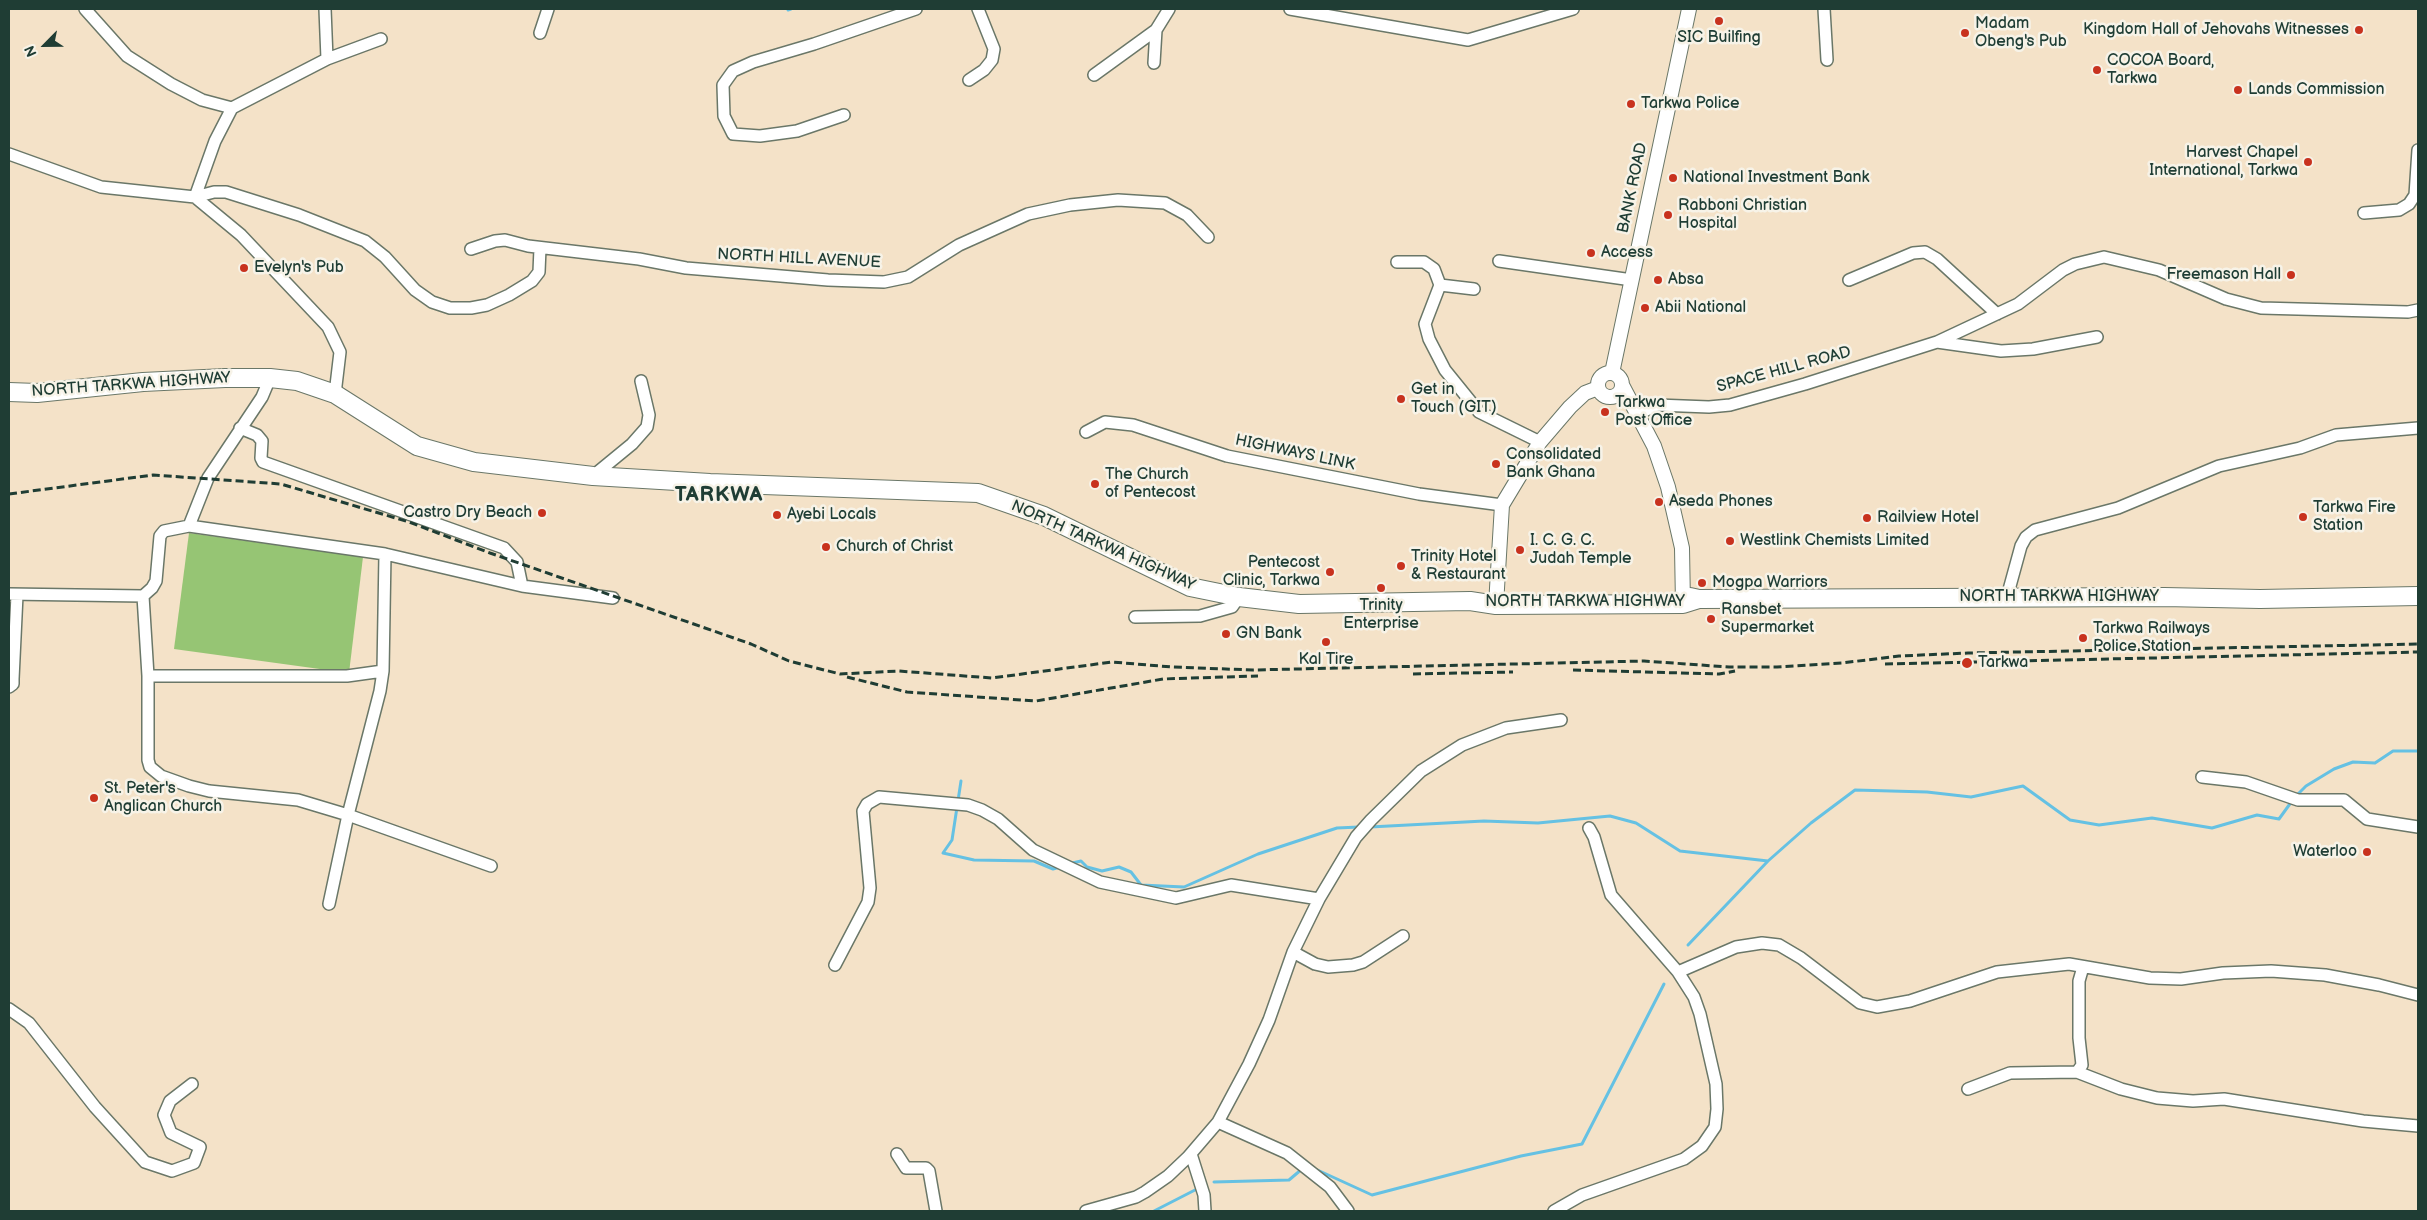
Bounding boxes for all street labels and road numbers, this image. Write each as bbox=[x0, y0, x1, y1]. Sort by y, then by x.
street label: BANK ROAD bbox=[1614, 141, 1652, 235]
street label: NORTH HILL AVENUE bbox=[717, 245, 881, 273]
street label: SPACE HILL ROAD bbox=[1715, 343, 1853, 397]
street label: NORTH TARKWA HIGHWAY bbox=[31, 368, 231, 402]
street label: HIGHWAYS LINK bbox=[1233, 431, 1357, 475]
street label: NORTH TARKWA HIGHWAY bbox=[1008, 497, 1198, 595]
street label: NORTH TARKWA HIGHWAY bbox=[1959, 587, 2159, 607]
street label: NORTH TARKWA HIGHWAY bbox=[1485, 592, 1685, 612]

